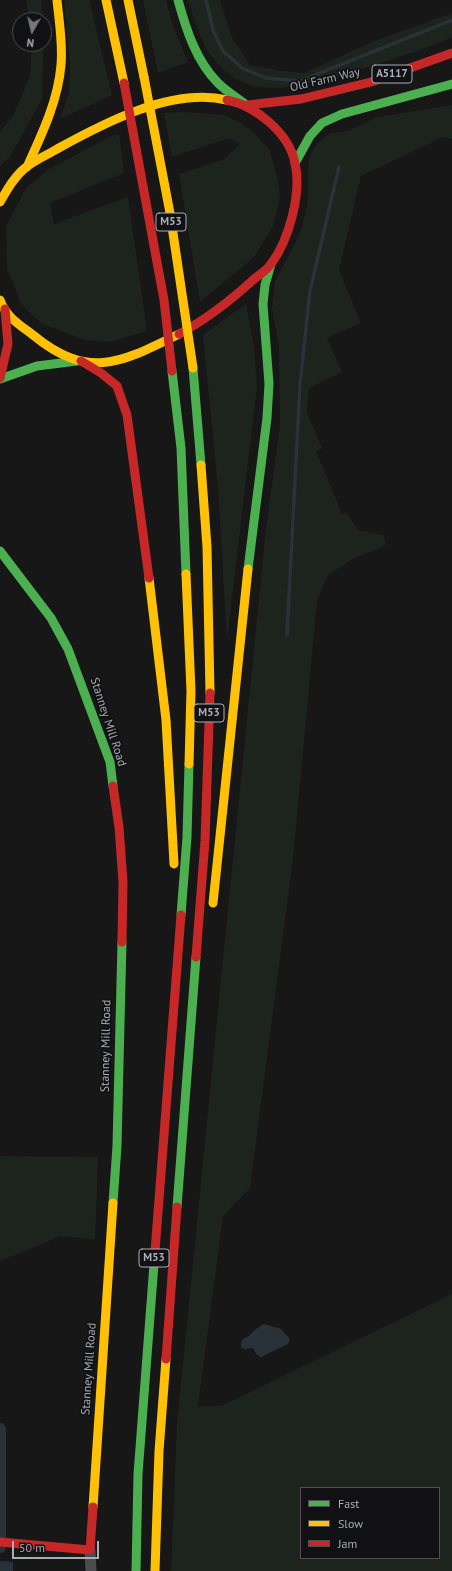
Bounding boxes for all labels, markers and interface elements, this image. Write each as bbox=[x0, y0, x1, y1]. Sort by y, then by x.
north arrow bbox=[12, 12, 52, 52]
text: N bbox=[26, 35, 35, 50]
street label: Old Farm Way bbox=[289, 65, 361, 95]
road number: A5117 bbox=[372, 65, 412, 83]
road number: M53 bbox=[156, 213, 186, 231]
street label: Stanney Mill Road bbox=[87, 676, 129, 768]
road number: M53 bbox=[194, 704, 224, 722]
street label: Stanney Mill Road bbox=[98, 1000, 114, 1092]
road number: M53 bbox=[139, 1249, 169, 1267]
street label: Stanney Mill Road bbox=[79, 1322, 99, 1416]
legend bbox=[300, 1487, 440, 1559]
text: Fast bbox=[338, 1496, 359, 1511]
text: Slow bbox=[338, 1516, 363, 1531]
scale bar bbox=[14, 1533, 101, 1559]
text: Jam bbox=[338, 1536, 357, 1551]
text: 50 m bbox=[19, 1540, 45, 1555]

